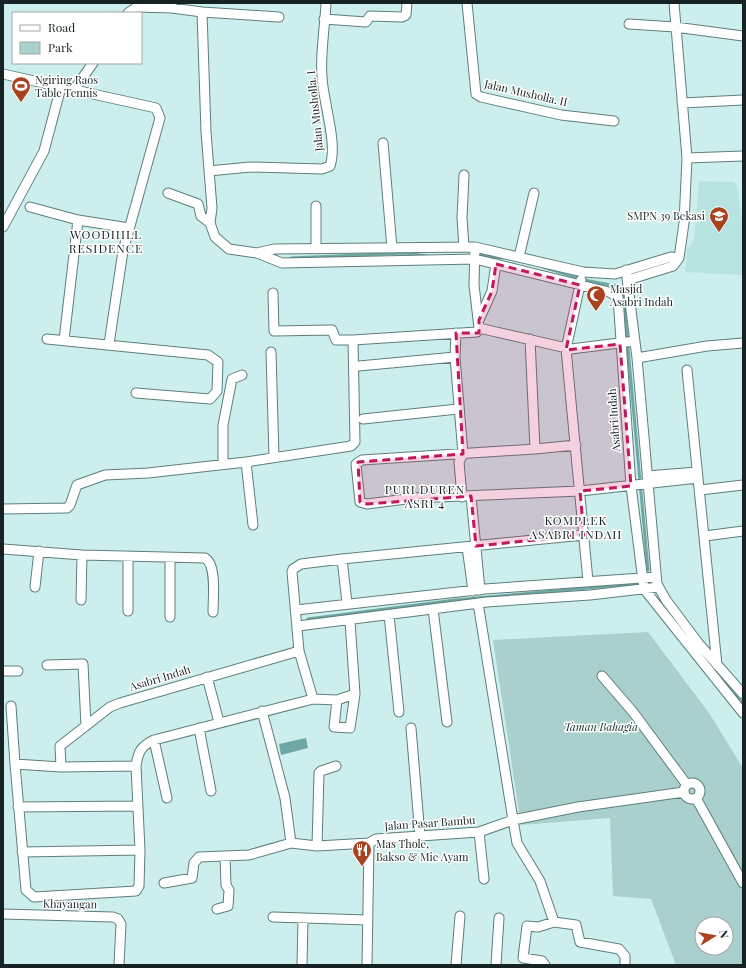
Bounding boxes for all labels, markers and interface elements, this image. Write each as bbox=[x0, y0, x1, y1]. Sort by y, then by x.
legend bbox=[12, 12, 142, 64]
text: Road bbox=[48, 19, 75, 35]
text: Park bbox=[48, 39, 73, 55]
street label: Jalan Musholla. I bbox=[303, 70, 326, 153]
place label: Ngiring Raos Table Tennis bbox=[35, 72, 98, 100]
sports icon: Ngiring Raos Table Tennis bbox=[10, 75, 32, 103]
street label: Jalan Musholla. II bbox=[482, 75, 569, 109]
school or university icon: SMPN 39 Bekasi bbox=[708, 205, 730, 233]
place label: SMPN 39 Bekasi bbox=[627, 208, 705, 223]
district label: WOODHILL RESIDENCE bbox=[69, 226, 143, 256]
place label: Masjid Asabri Indah bbox=[609, 281, 674, 309]
mosque icon: Masjid Asabri Indah bbox=[585, 284, 607, 312]
street label: Asabri Indah bbox=[604, 388, 623, 453]
district label: PURI DUREN ASRI 4 bbox=[385, 481, 465, 511]
district label: KOMPLEK ASABRI INDAH bbox=[529, 512, 622, 542]
street label: Asabri Indah bbox=[127, 661, 193, 694]
park label: Taman Bahagia bbox=[564, 719, 638, 734]
street label: Jalan Pasar Bambu bbox=[383, 812, 477, 833]
place label: Mas Thole, Bakso & Mie Ayam bbox=[376, 836, 469, 864]
restaurant icon: Mas Thole, Bakso & Mie Ayam bbox=[351, 839, 373, 867]
street label: Khayangan bbox=[43, 896, 98, 911]
north arrow bbox=[694, 916, 734, 956]
text: N bbox=[716, 929, 732, 939]

